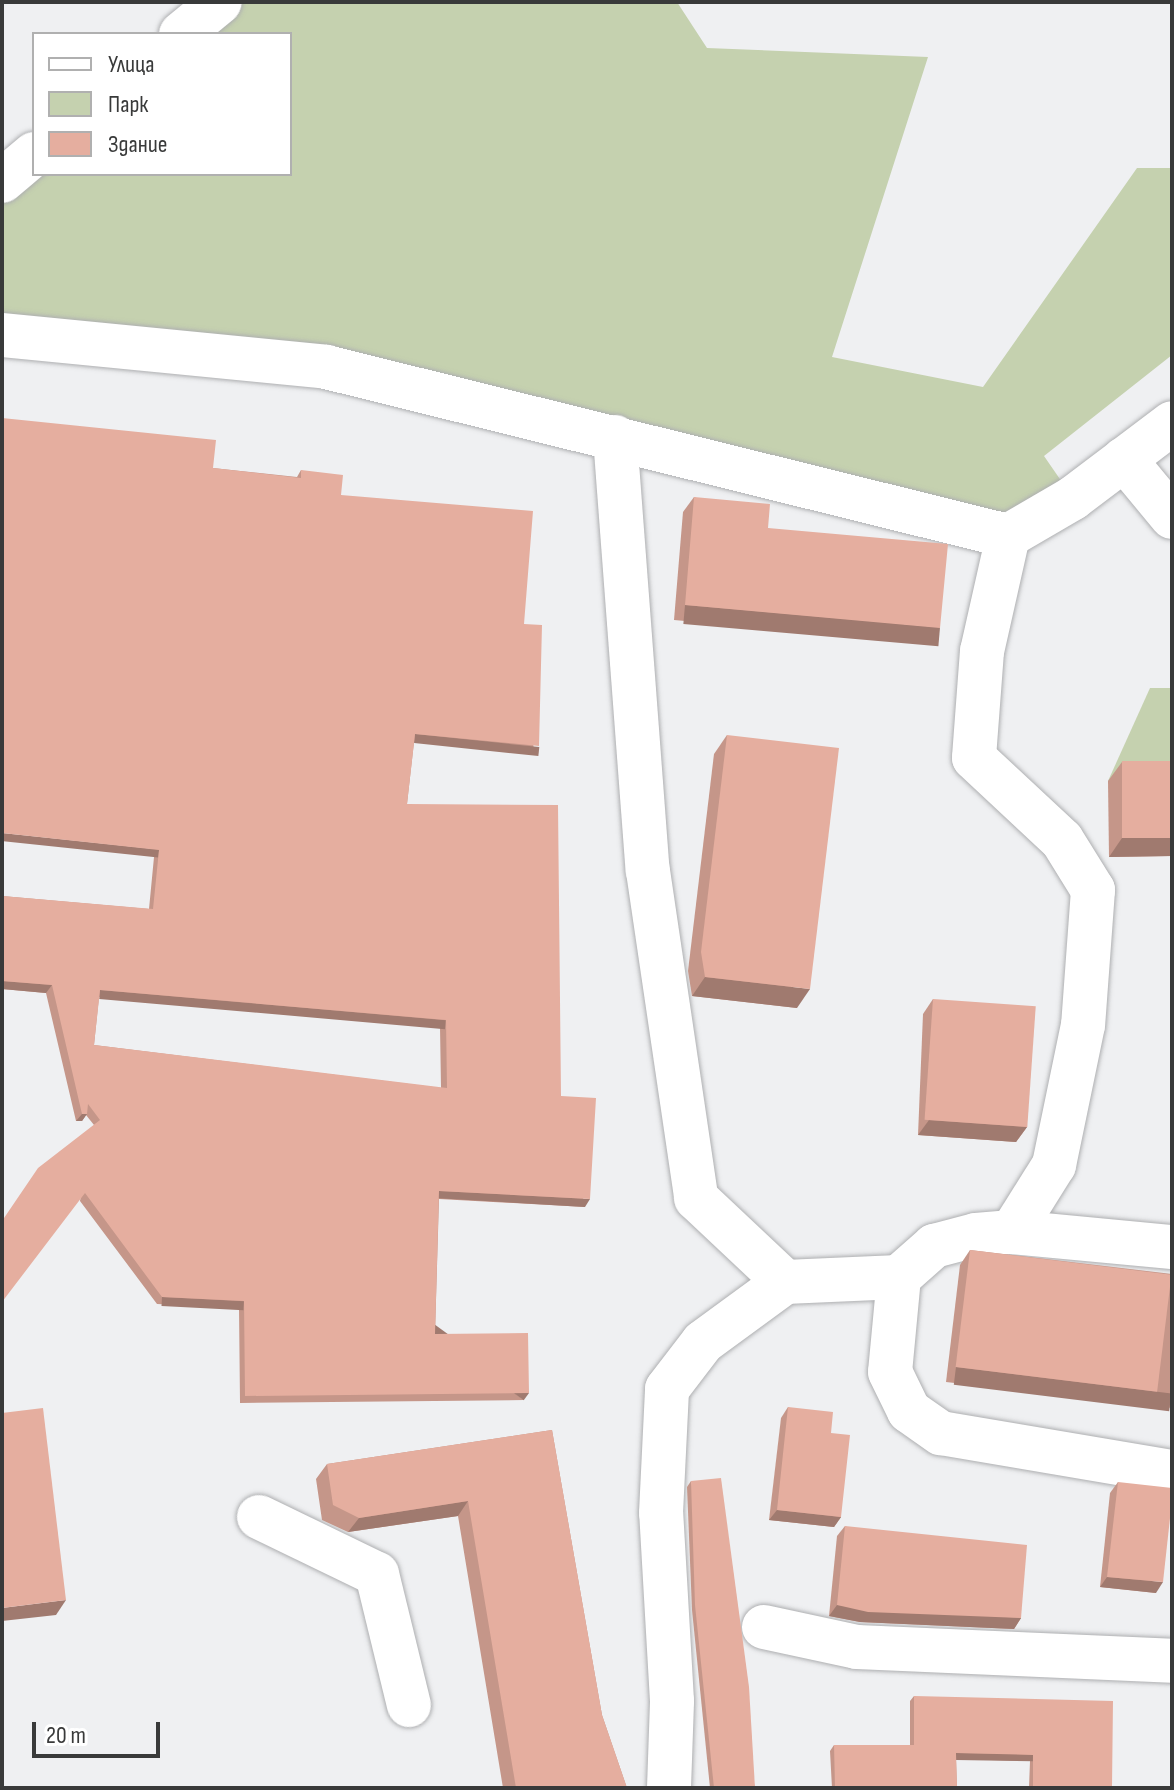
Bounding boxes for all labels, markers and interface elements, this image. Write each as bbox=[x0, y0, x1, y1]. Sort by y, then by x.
legend bbox=[32, 32, 292, 176]
text: Улица bbox=[108, 50, 154, 79]
text: Парк bbox=[108, 90, 148, 119]
text: Здание bbox=[108, 130, 167, 159]
scale bar bbox=[36, 1706, 164, 1756]
text: 20 m bbox=[46, 1721, 86, 1750]

